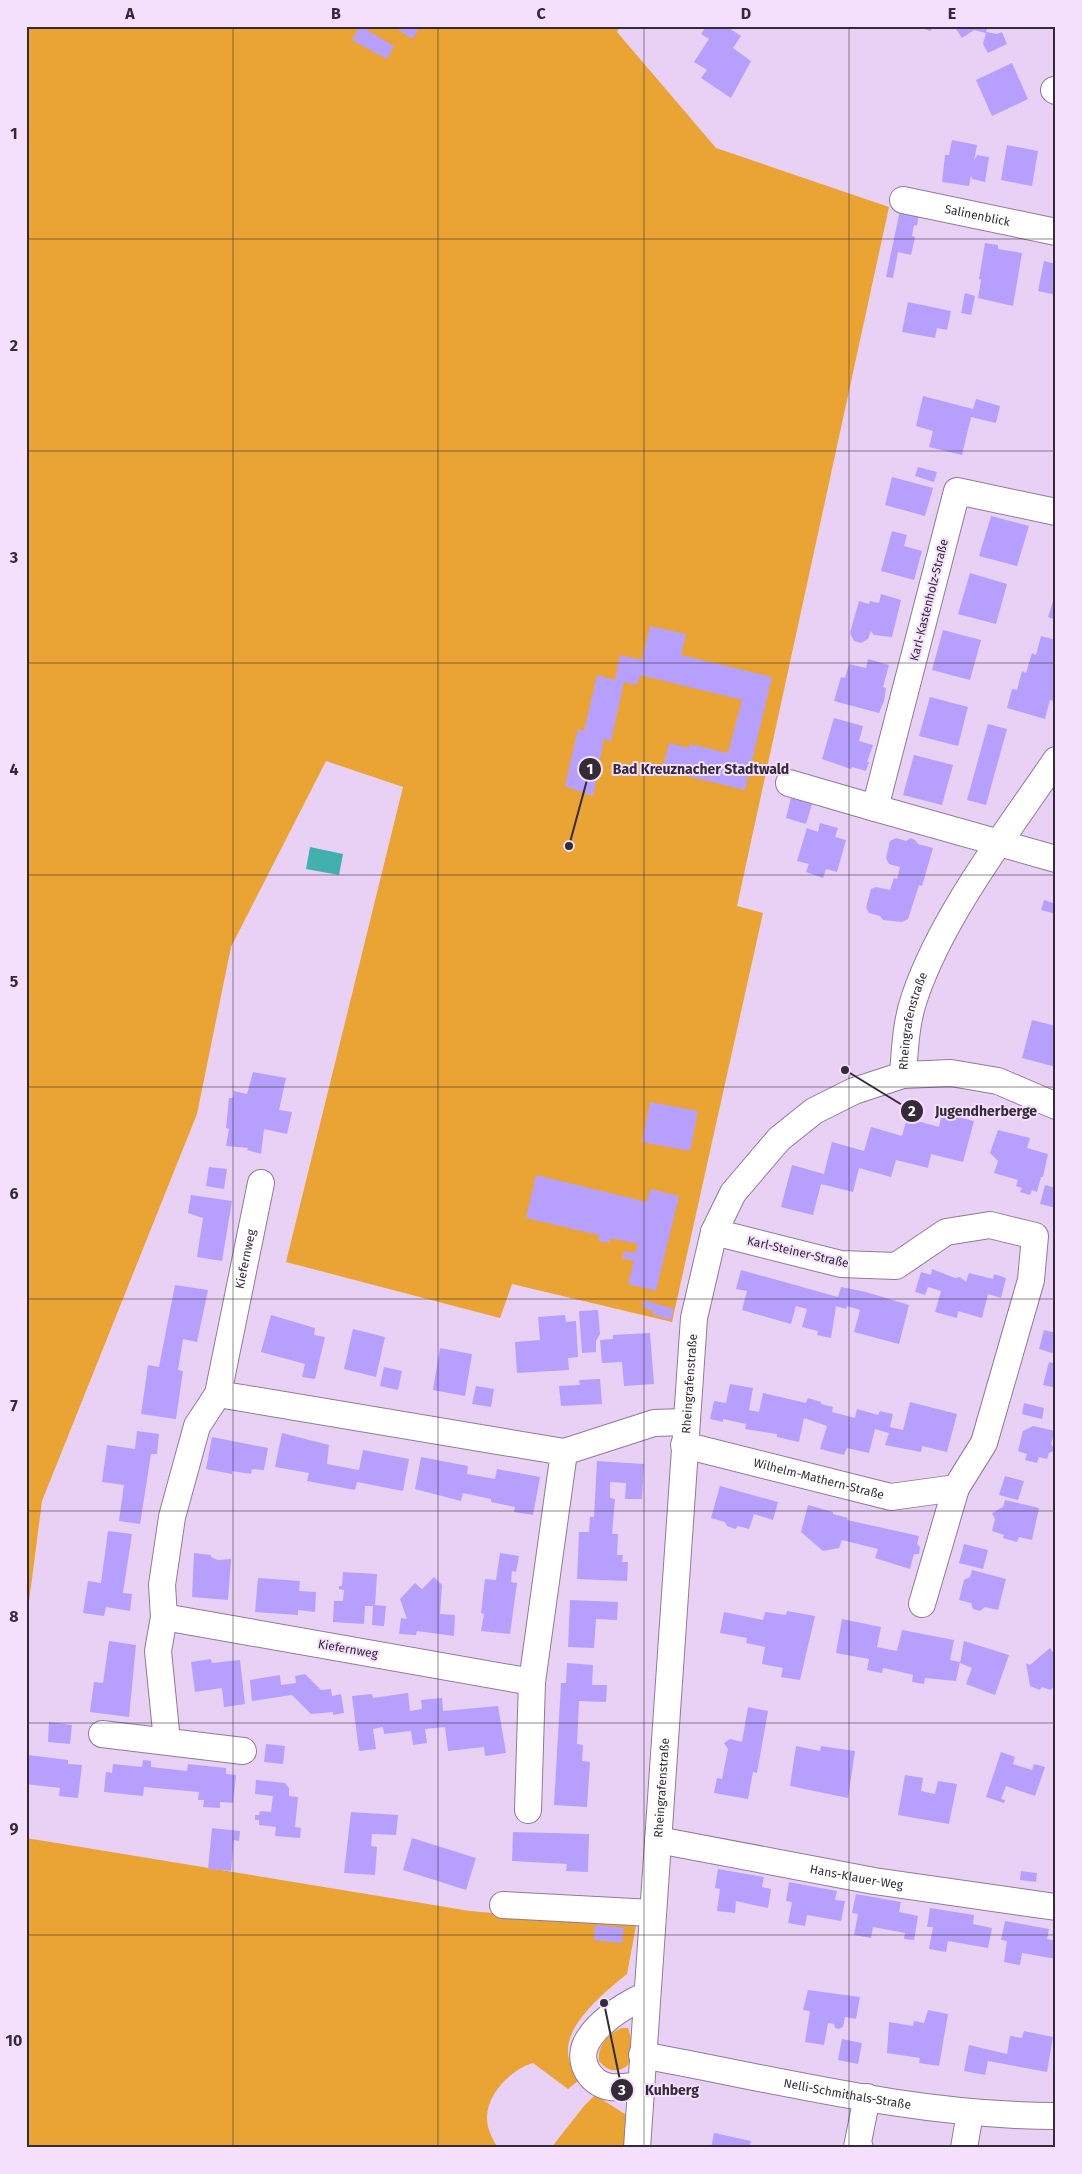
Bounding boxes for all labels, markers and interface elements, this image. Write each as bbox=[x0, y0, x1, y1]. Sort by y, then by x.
text: A bbox=[124, 4, 135, 23]
text: B bbox=[331, 4, 341, 23]
text: C bbox=[536, 4, 546, 23]
text: D bbox=[741, 4, 751, 23]
text: E bbox=[948, 4, 956, 23]
text: 1 bbox=[10, 124, 18, 143]
street label: Salinenblick bbox=[943, 202, 1012, 229]
text: 2 bbox=[10, 336, 18, 355]
street label: Karl-Kastenholz-Straße bbox=[907, 538, 951, 662]
text: 3 bbox=[9, 548, 18, 567]
callout: Bad Kreuznacher Stadtwald bbox=[578, 755, 799, 784]
text: 4 bbox=[9, 760, 19, 779]
text: 1 bbox=[587, 760, 593, 778]
text: Bad Kreuznacher Stadtwald bbox=[613, 761, 789, 778]
street label: Rheingrafenstraße bbox=[896, 970, 930, 1071]
text: 5 bbox=[10, 972, 19, 991]
callout: Jugendherberge bbox=[900, 1097, 1047, 1126]
text: 2 bbox=[908, 1102, 916, 1120]
text: Jugendherberge bbox=[934, 1103, 1037, 1120]
text: 6 bbox=[9, 1184, 19, 1203]
street label: Kiefernweg bbox=[233, 1227, 259, 1290]
street label: Karl-Steiner-Straße bbox=[746, 1233, 850, 1271]
street label: Rheingrafenstraße bbox=[679, 1333, 700, 1434]
text: 7 bbox=[10, 1396, 18, 1415]
street label: Wilhelm-Mathern-Straße bbox=[752, 1456, 886, 1502]
text: 8 bbox=[9, 1607, 19, 1626]
street label: Kiefernweg bbox=[317, 1637, 380, 1661]
street label: Rheingrafenstraße bbox=[651, 1737, 672, 1838]
text: 9 bbox=[10, 1819, 19, 1838]
street label: Hans-Klauer-Weg bbox=[809, 1862, 905, 1892]
text: 10 bbox=[6, 2031, 22, 2050]
callout: Kuhberg bbox=[610, 2076, 709, 2105]
street label: Nelli-Schmithals-Straße bbox=[782, 2076, 912, 2112]
text: 3 bbox=[617, 2081, 626, 2099]
text: Kuhberg bbox=[645, 2082, 699, 2099]

